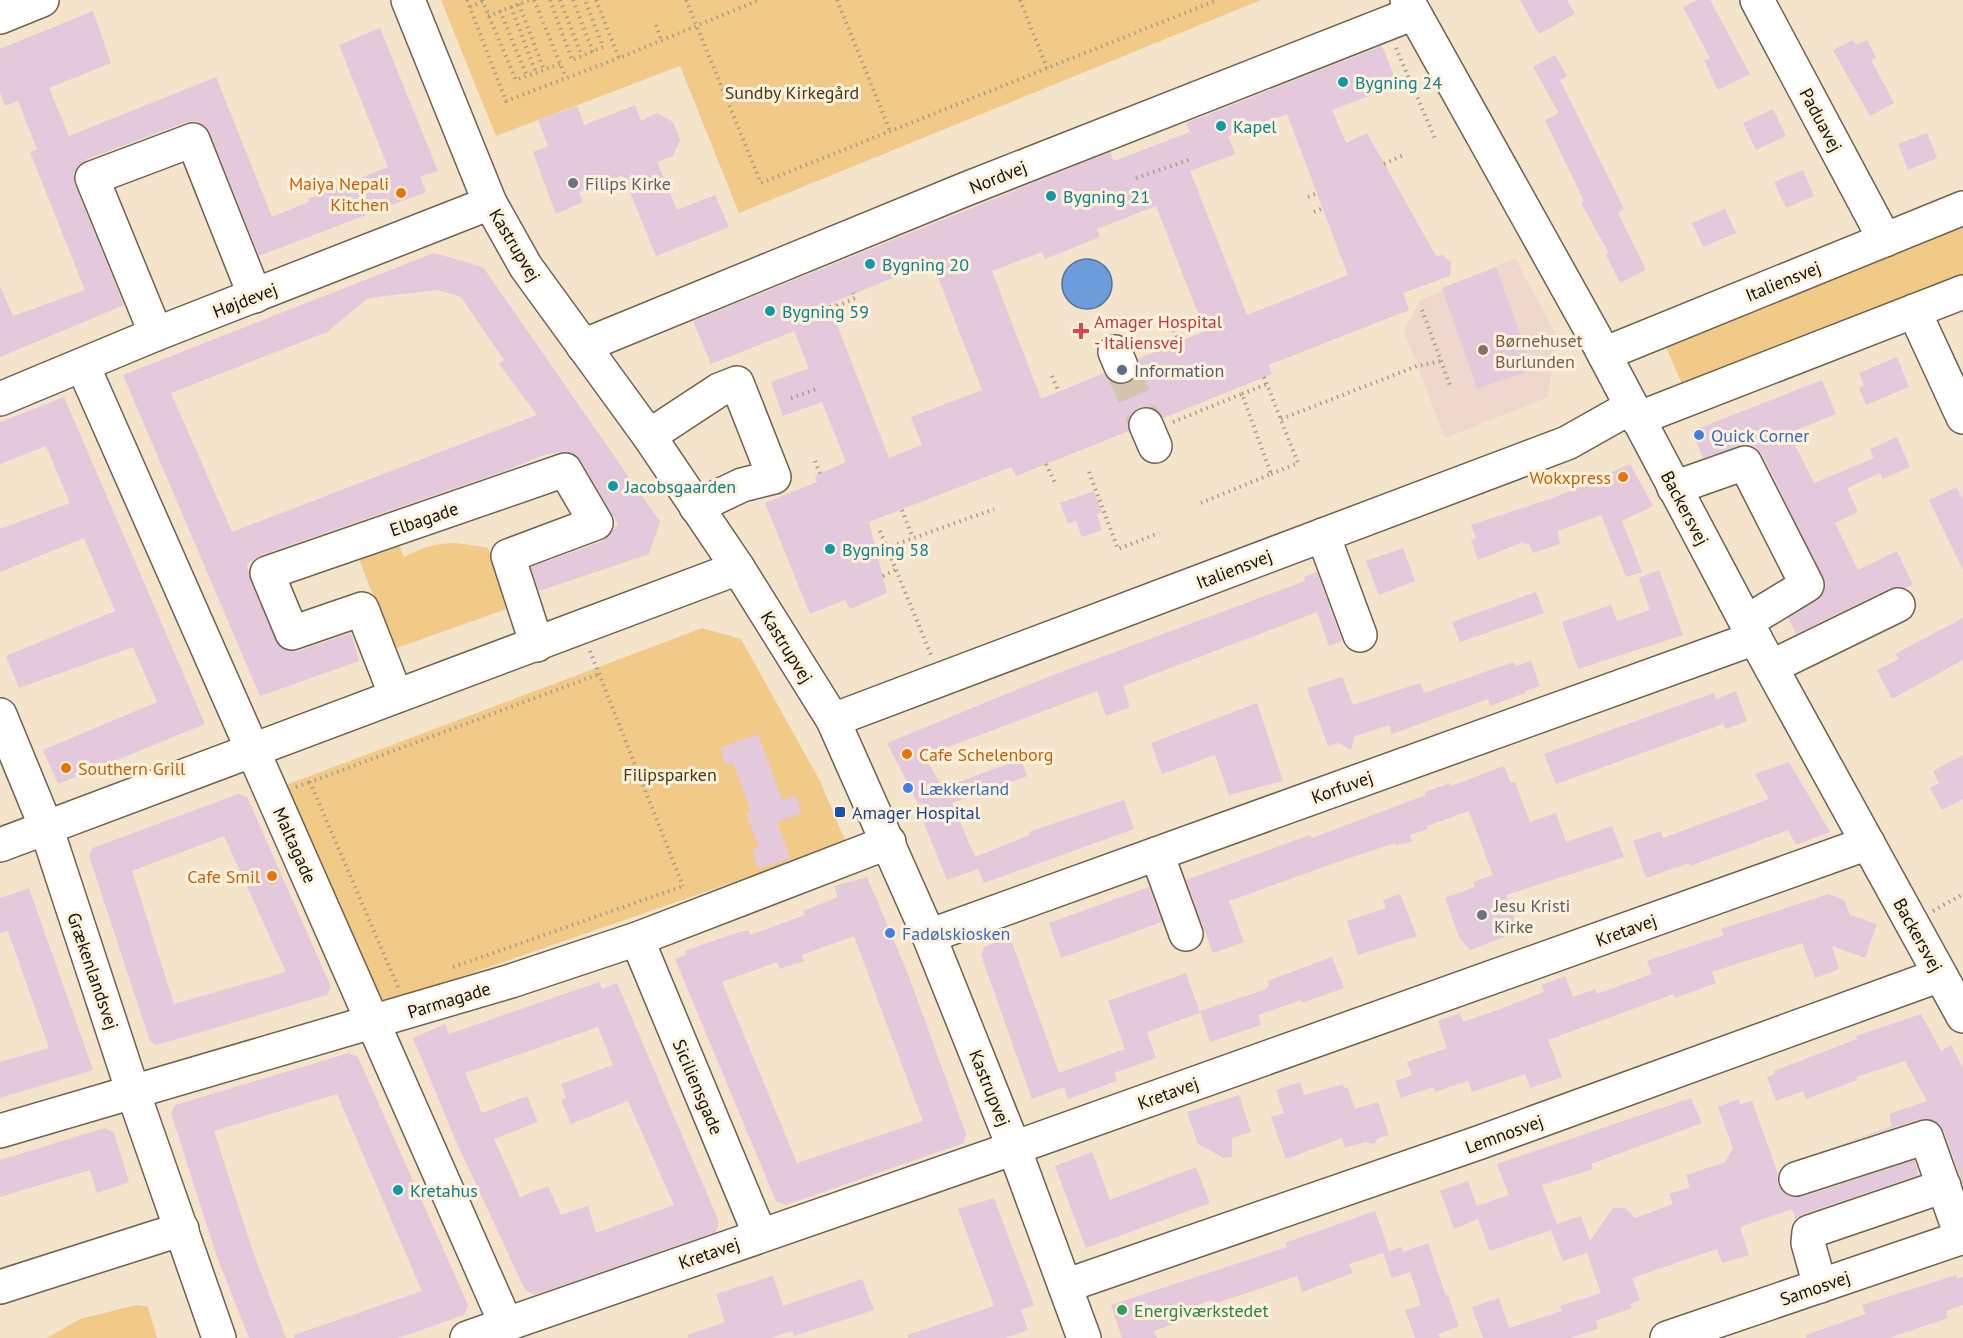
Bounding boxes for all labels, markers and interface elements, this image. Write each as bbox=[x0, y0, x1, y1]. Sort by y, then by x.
place label: Bygning 24 bbox=[1355, 71, 1442, 94]
marker: Bygning 24 bbox=[1336, 75, 1350, 89]
park label: Sundby Kirkegård bbox=[725, 81, 859, 104]
street label: Paduavej bbox=[1795, 84, 1847, 156]
place label: Kapel bbox=[1233, 115, 1277, 138]
marker: Kapel bbox=[1214, 119, 1228, 133]
street label: Nordvej bbox=[966, 155, 1030, 199]
place label: Maiya Nepali Kitchen bbox=[289, 172, 389, 216]
place label: Filips Kirke bbox=[585, 172, 671, 195]
marker: Filips Kirke bbox=[566, 176, 580, 190]
place label: Bygning 21 bbox=[1063, 185, 1150, 208]
marker: Maiya Nepali Kitchen bbox=[394, 186, 408, 200]
marker: Bygning 21 bbox=[1044, 189, 1058, 203]
street label: Kastrupvej bbox=[484, 204, 546, 286]
place label: Bygning 20 bbox=[882, 253, 969, 276]
street label: Italiensvej bbox=[1742, 255, 1824, 307]
marker: Bygning 20 bbox=[863, 257, 877, 271]
street label: Højdevej bbox=[209, 277, 281, 323]
place label: Bygning 59 bbox=[782, 300, 869, 323]
marker: Bygning 59 bbox=[763, 304, 777, 318]
place label: Amager Hospital - Italiensvej bbox=[1094, 310, 1223, 354]
marker: Amager Hospital - Italiensvej bbox=[1072, 322, 1090, 340]
place label: Børnehuset Burlunden bbox=[1495, 329, 1583, 373]
marker: Børnehuset Burlunden bbox=[1476, 343, 1490, 357]
place label: Information bbox=[1134, 359, 1224, 382]
marker: Information bbox=[1115, 363, 1129, 377]
place label: Quick Corner bbox=[1711, 424, 1809, 447]
marker: Quick Corner bbox=[1692, 428, 1706, 442]
place label: Wokxpress bbox=[1529, 466, 1611, 489]
street label: Backersvej bbox=[1656, 467, 1714, 549]
marker: Wokxpress bbox=[1616, 470, 1630, 484]
place label: Jacobsgaarden bbox=[624, 475, 736, 498]
marker: Jacobsgaarden bbox=[606, 479, 620, 493]
street label: Elbagade bbox=[387, 497, 461, 541]
place label: Bygning 58 bbox=[842, 538, 929, 561]
marker: Bygning 58 bbox=[823, 542, 837, 556]
street label: Italiensvej bbox=[1193, 544, 1275, 594]
street label: Kastrupvej bbox=[756, 607, 818, 687]
place label: Cafe Schelenborg bbox=[919, 743, 1053, 766]
marker: Cafe Schelenborg bbox=[900, 747, 914, 761]
place label: Southern Grill bbox=[78, 757, 186, 780]
marker: Southern Grill bbox=[59, 761, 73, 775]
park label: Filipsparken bbox=[623, 763, 717, 786]
street label: Korfuvej bbox=[1308, 765, 1376, 809]
place label: Lækkerland bbox=[920, 777, 1009, 800]
marker: Lækkerland bbox=[901, 781, 915, 795]
place label: Amager Hospital bbox=[852, 801, 981, 824]
street label: Maltagade bbox=[268, 803, 322, 887]
marker: Amager Hospital bbox=[833, 805, 847, 819]
place label: Cafe Smil bbox=[187, 865, 261, 888]
marker: Cafe Smil bbox=[265, 869, 279, 883]
place label: Jesu Kristi Kirke bbox=[1493, 894, 1570, 938]
street label: Backersvej bbox=[1888, 894, 1948, 976]
marker: Jesu Kristi Kirke bbox=[1475, 908, 1489, 922]
street label: Kretavej bbox=[1592, 908, 1660, 952]
street label: Grækenlandsvej bbox=[62, 909, 124, 1033]
place label: Fadølskiosken bbox=[902, 922, 1010, 945]
marker: Fadølskiosken bbox=[883, 926, 897, 940]
street label: Parmagade bbox=[405, 977, 493, 1023]
street label: Siciliensgade bbox=[668, 1036, 728, 1138]
street label: Kastrupvej bbox=[964, 1046, 1016, 1130]
street label: Kretavej bbox=[1134, 1071, 1202, 1115]
street label: Lemnosvej bbox=[1462, 1109, 1546, 1159]
place label: Kretahus bbox=[410, 1179, 478, 1202]
marker: Kretahus bbox=[391, 1183, 405, 1197]
street label: Kretavej bbox=[675, 1232, 743, 1274]
street label: Samosvej bbox=[1777, 1265, 1853, 1311]
place label: Energiværkstedet bbox=[1134, 1299, 1269, 1322]
marker: Energiværkstedet bbox=[1115, 1303, 1129, 1317]

